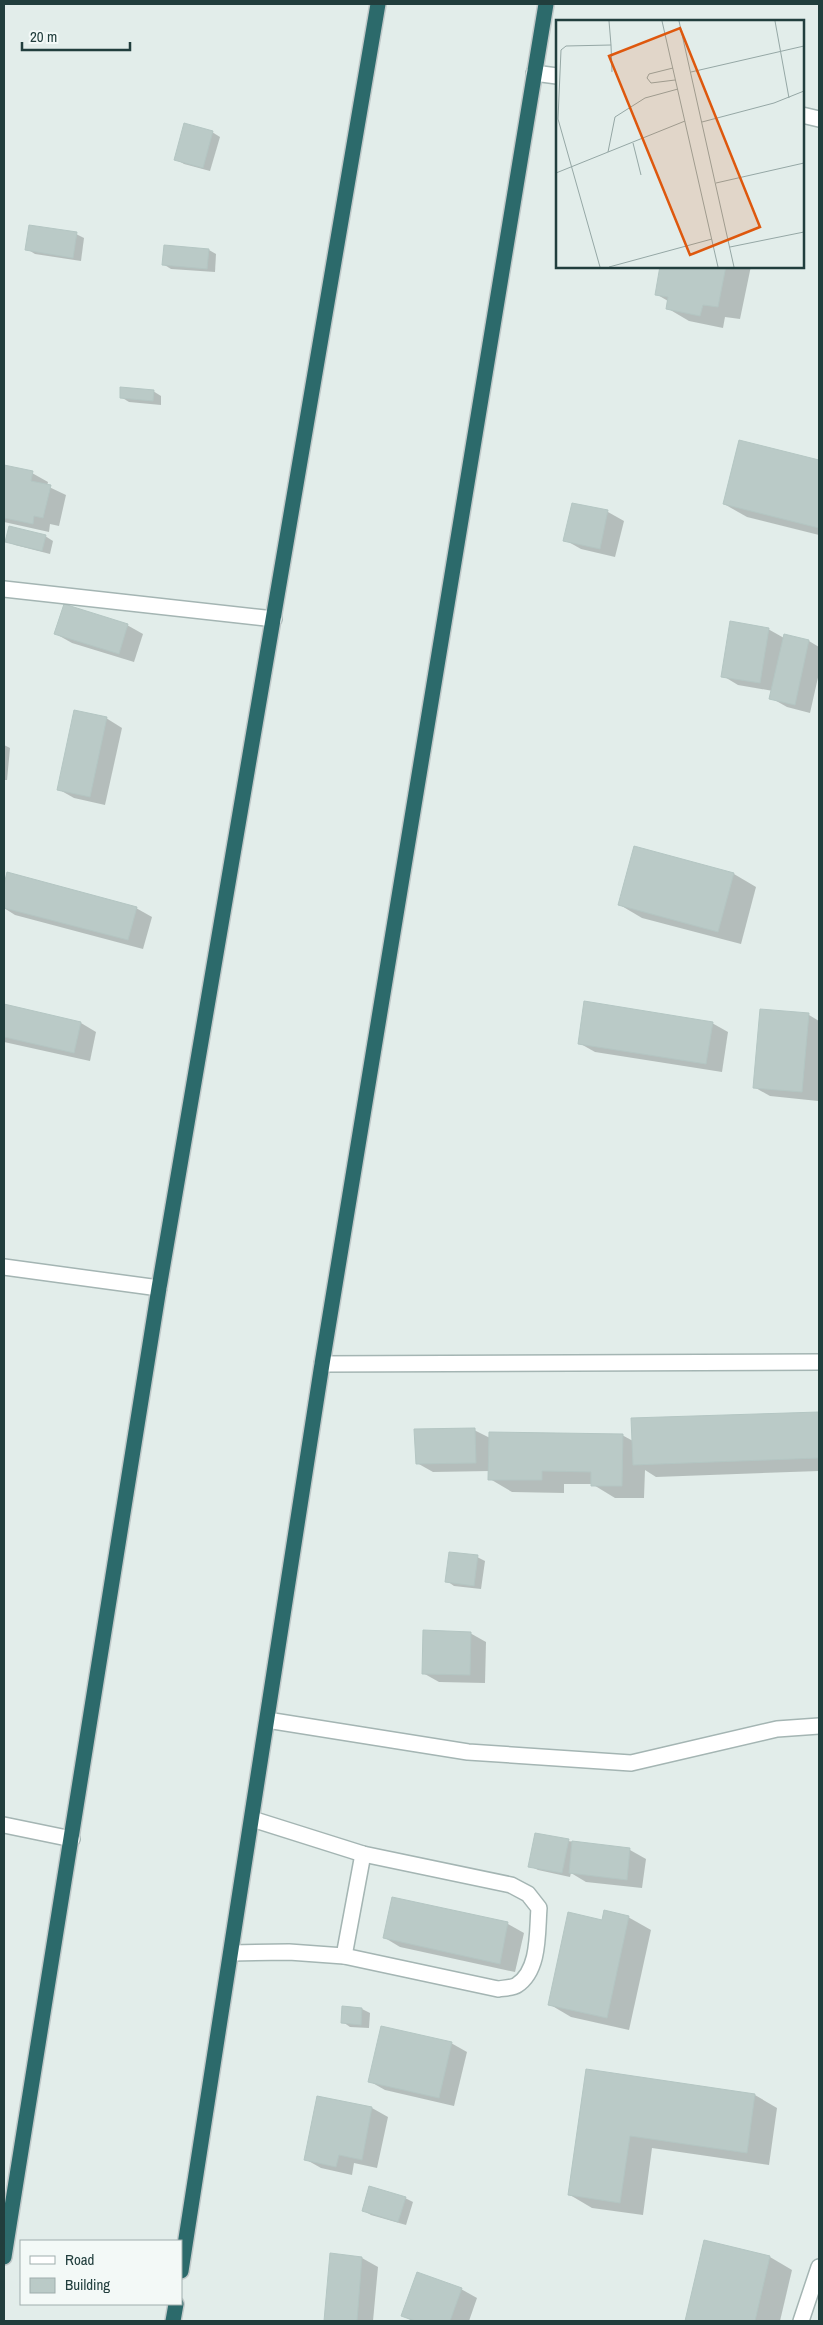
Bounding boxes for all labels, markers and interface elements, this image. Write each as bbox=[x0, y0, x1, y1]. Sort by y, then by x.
scale bar bbox=[22, 20, 130, 52]
inset map bbox=[556, 20, 803, 268]
text: 20 m bbox=[30, 26, 57, 47]
legend bbox=[20, 2240, 182, 2305]
text: Road bbox=[65, 2249, 94, 2270]
text: Building bbox=[65, 2274, 110, 2295]

